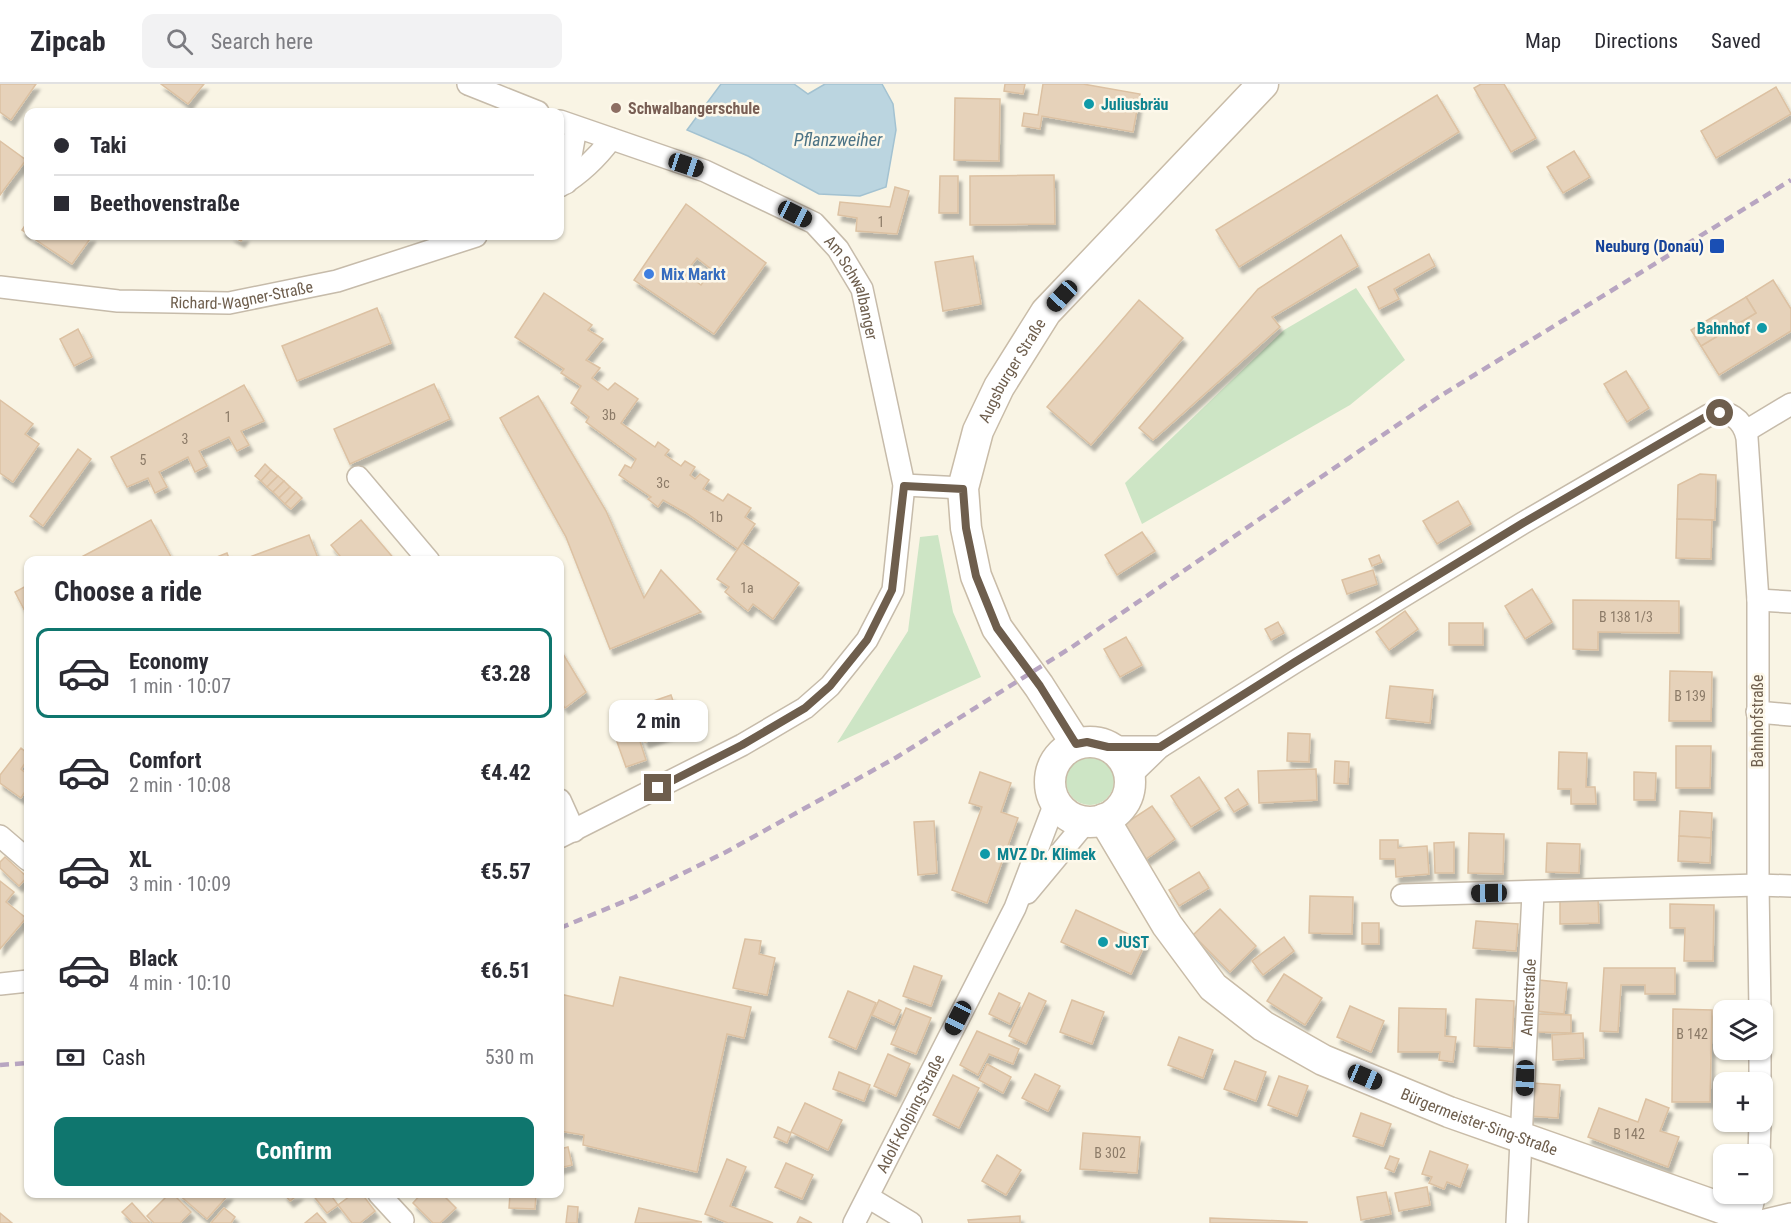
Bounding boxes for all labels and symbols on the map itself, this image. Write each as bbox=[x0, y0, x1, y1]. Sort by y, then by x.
place label: Juliusbräu bbox=[1101, 95, 1168, 114]
marker: Juliusbräu bbox=[1082, 97, 1096, 111]
place label: Schwalbangerschule bbox=[628, 99, 760, 118]
marker: Schwalbangerschule bbox=[609, 101, 623, 115]
water label: Pflanzweiher bbox=[794, 129, 883, 150]
car bbox=[666, 151, 706, 179]
car bbox=[775, 198, 815, 230]
house number: 1 bbox=[878, 214, 884, 230]
street label: Am Schwalbanger bbox=[821, 231, 882, 342]
place label: Neuburg (Donau) bbox=[1595, 237, 1704, 256]
marker: Neuburg (Donau) bbox=[1708, 237, 1726, 255]
place label: Mix Markt bbox=[661, 265, 726, 284]
marker: Mix Markt bbox=[642, 267, 656, 281]
street label: Richard-Wagner-Straße bbox=[170, 277, 314, 313]
car bbox=[1043, 277, 1081, 315]
street label: Augsburger Straße bbox=[974, 315, 1049, 425]
place label: Bahnhof bbox=[1697, 319, 1751, 338]
marker: Bahnhof bbox=[1755, 321, 1769, 335]
route start bbox=[1706, 399, 1733, 426]
house number: 3b bbox=[602, 407, 616, 423]
house number: 1 bbox=[225, 409, 231, 425]
house number: 3 bbox=[182, 431, 188, 447]
house number: 5 bbox=[140, 452, 147, 468]
house number: 3c bbox=[656, 475, 670, 491]
house number: 1b bbox=[709, 509, 723, 525]
house number: 1a bbox=[740, 580, 754, 596]
house number: B 138 1/3 bbox=[1599, 609, 1653, 625]
street label: Bahnhofstraße bbox=[1748, 675, 1767, 767]
house number: B 139 bbox=[1674, 688, 1706, 704]
callout: 2 min bbox=[608, 701, 708, 743]
route end bbox=[644, 774, 671, 801]
place label: MVZ Dr. Klimek bbox=[997, 845, 1096, 864]
marker: MVZ Dr. Klimek bbox=[978, 847, 992, 861]
car bbox=[1471, 884, 1507, 902]
place label: JUST bbox=[1115, 933, 1150, 952]
marker: JUST bbox=[1096, 935, 1110, 949]
street label: Amlerstraße bbox=[1517, 958, 1539, 1036]
car bbox=[942, 998, 974, 1038]
house number: B 142 bbox=[1676, 1026, 1708, 1042]
street label: Adolf-Kolping-Straße bbox=[872, 1051, 948, 1176]
car bbox=[1515, 1060, 1535, 1096]
car bbox=[1345, 1062, 1385, 1092]
street label: Bürgermeister-Sing-Straße bbox=[1398, 1084, 1560, 1159]
house number: B 142 bbox=[1613, 1126, 1645, 1142]
house number: B 302 bbox=[1094, 1145, 1126, 1161]

